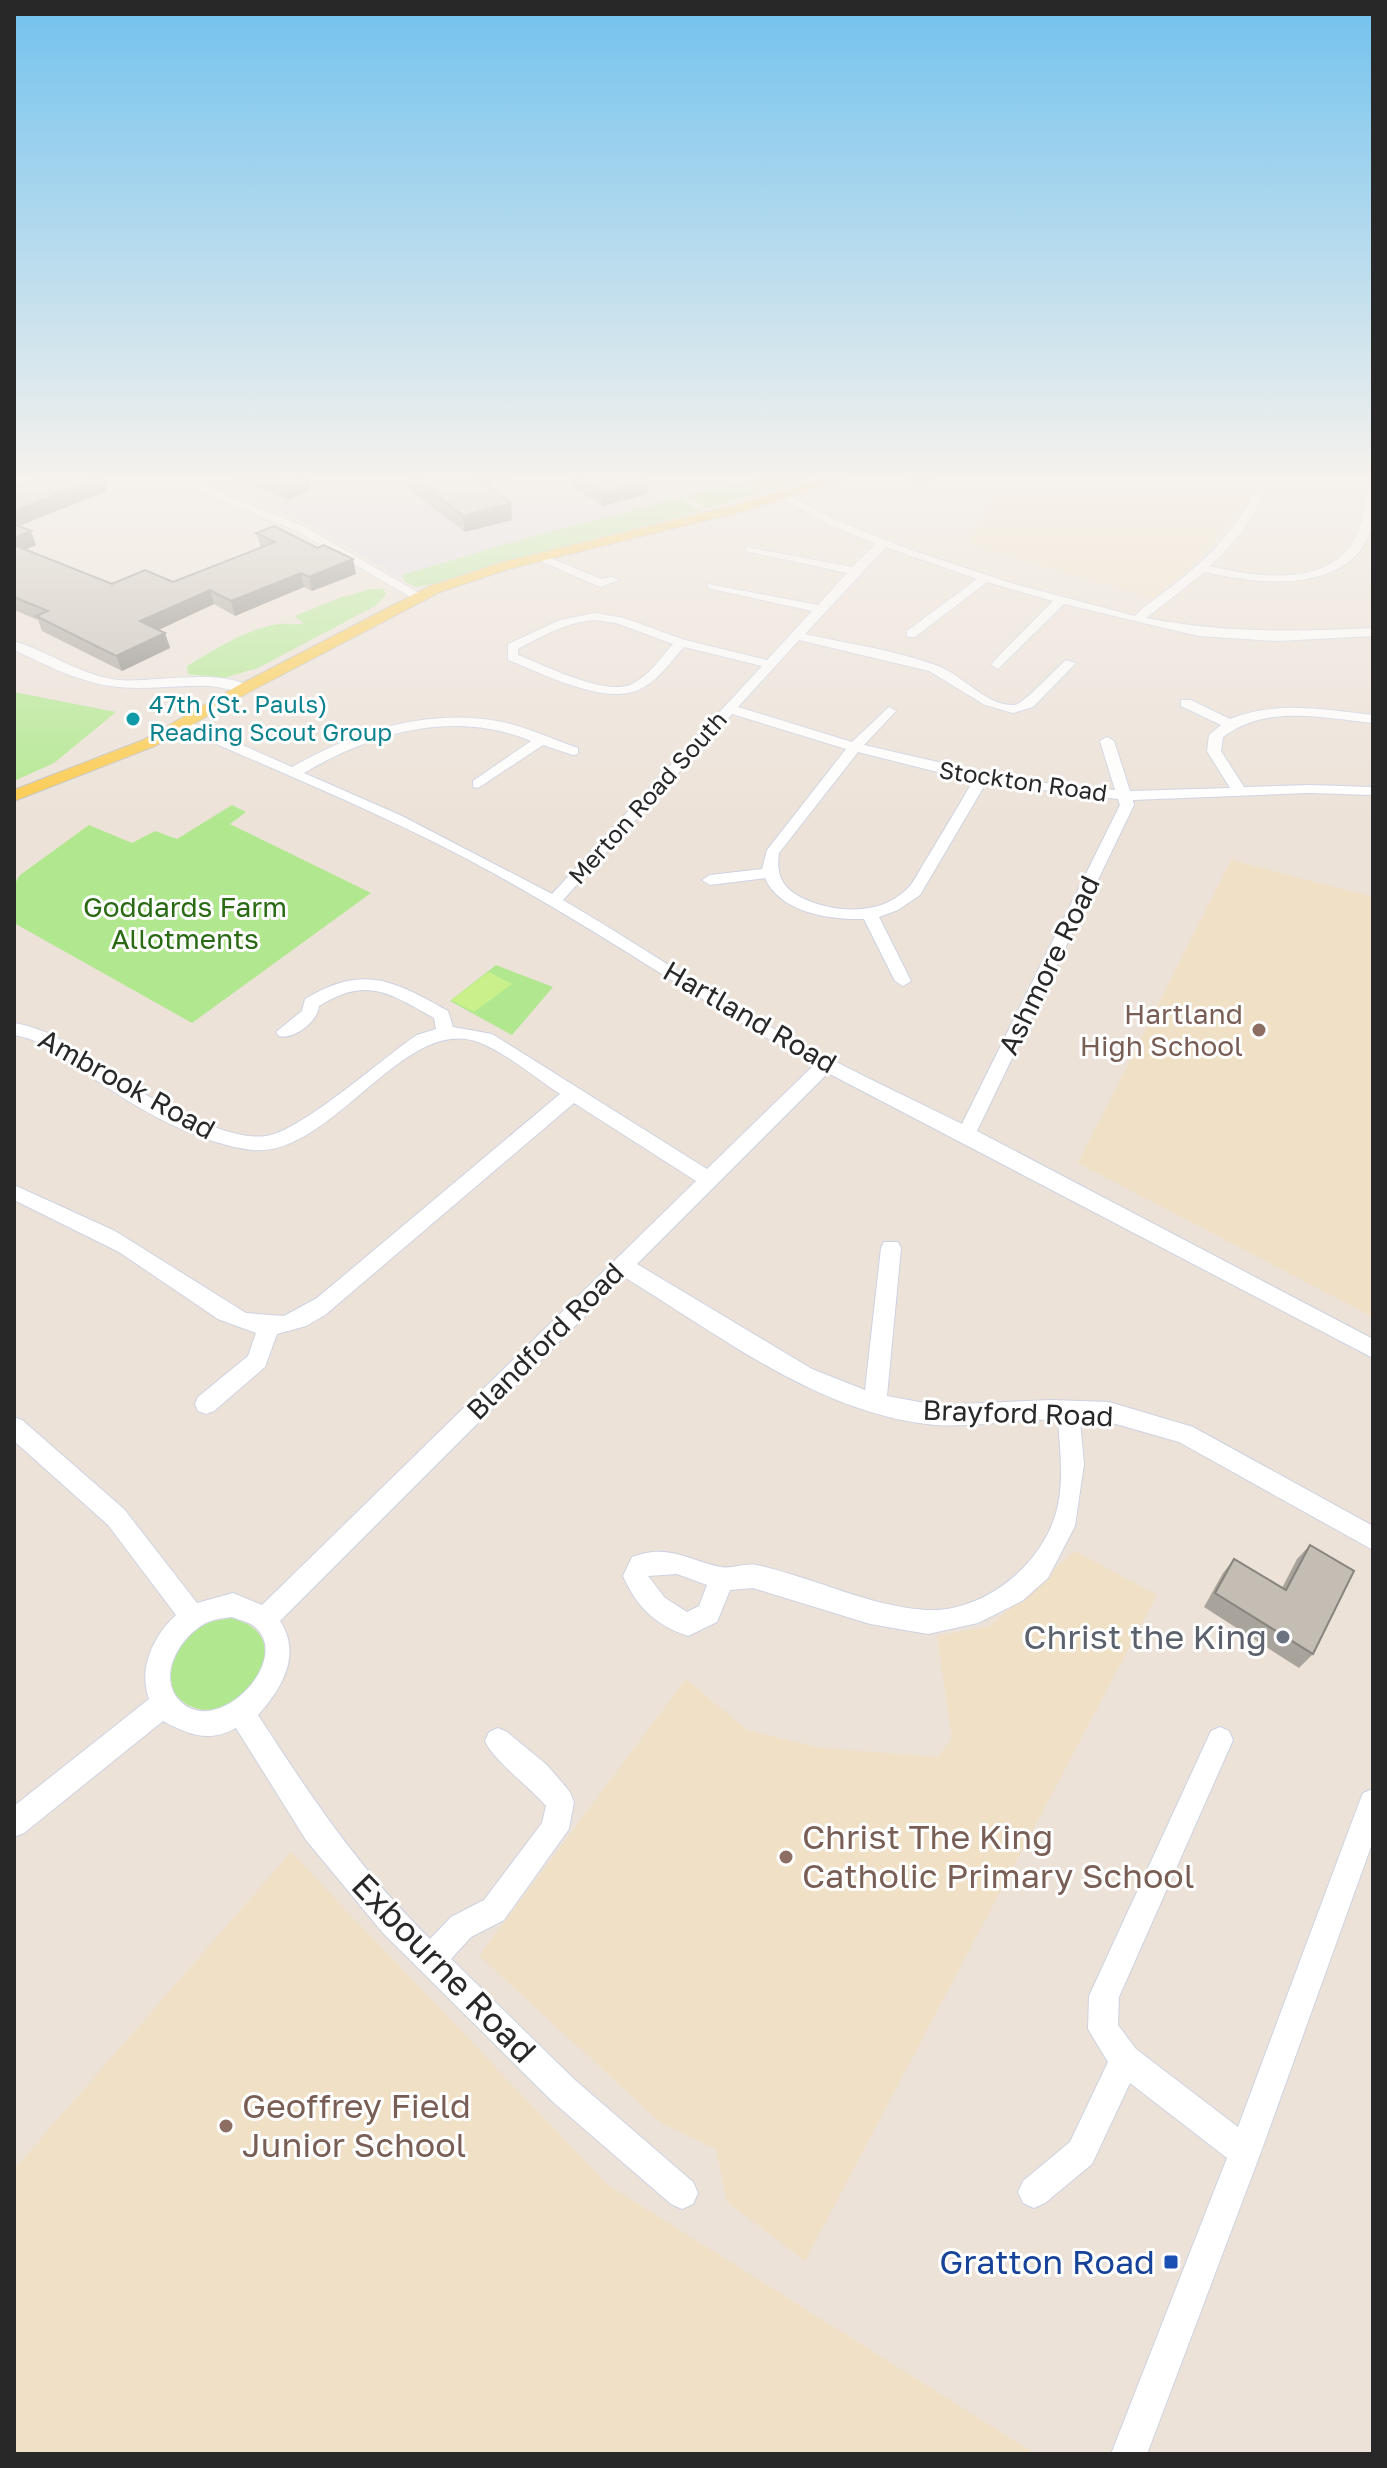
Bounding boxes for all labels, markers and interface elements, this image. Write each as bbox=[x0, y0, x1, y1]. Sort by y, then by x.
place label: 47th (St. Pauls) Reading Scout Group bbox=[149, 689, 392, 746]
street label: Merton Road South bbox=[562, 705, 732, 889]
marker: 47th (St. Pauls) Reading Scout Group bbox=[124, 710, 142, 728]
street label: Stockton Road bbox=[937, 754, 1109, 807]
street label: Ashmore Road bbox=[991, 870, 1106, 1060]
park label: Goddards Farm Allotments bbox=[83, 890, 287, 955]
street label: Hartland Road bbox=[658, 954, 843, 1080]
place label: Hartland High School bbox=[1080, 997, 1243, 1062]
marker: Hartland High School bbox=[1250, 1021, 1268, 1039]
street label: Ambrook Road bbox=[33, 1022, 221, 1146]
street label: Blandford Road bbox=[459, 1255, 630, 1426]
street label: Brayford Road bbox=[922, 1393, 1114, 1432]
place label: Christ the King bbox=[1023, 1616, 1267, 1656]
marker: Christ the King bbox=[1274, 1628, 1292, 1646]
place label: Christ The King Catholic Primary School bbox=[802, 1816, 1195, 1895]
marker: Christ The King Catholic Primary School bbox=[777, 1848, 795, 1866]
street label: Exbourne Road bbox=[345, 1865, 545, 2070]
place label: Geoffrey Field Junior School bbox=[242, 2085, 471, 2164]
marker: Geoffrey Field Junior School bbox=[217, 2117, 235, 2135]
place label: Gratton Road bbox=[939, 2241, 1155, 2281]
marker: Gratton Road bbox=[1162, 2253, 1180, 2271]

